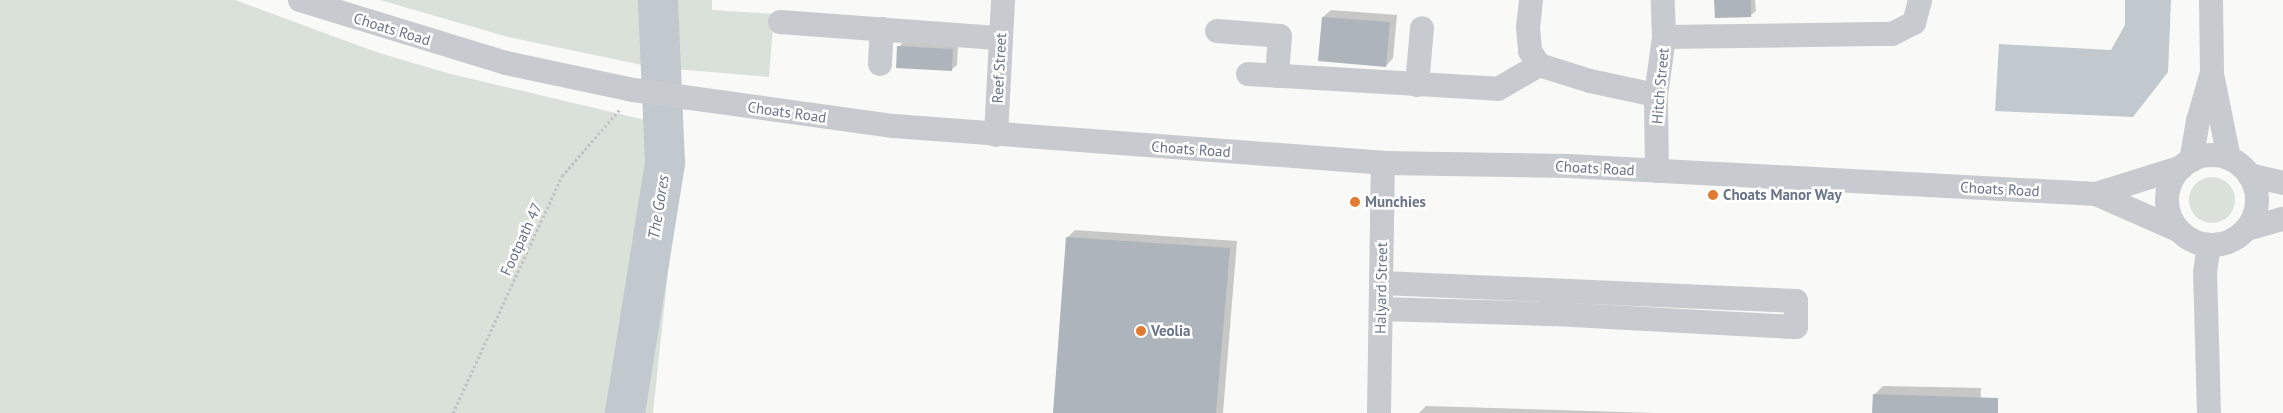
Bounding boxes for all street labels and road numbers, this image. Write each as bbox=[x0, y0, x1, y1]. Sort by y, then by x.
street label: Choats Road bbox=[351, 9, 433, 49]
street label: Reef Street bbox=[988, 32, 1010, 104]
street label: Hitch Street bbox=[1648, 47, 1672, 125]
street label: Choats Road bbox=[746, 98, 828, 126]
street label: Choats Road bbox=[1151, 137, 1231, 161]
street label: Choats Road bbox=[1555, 157, 1635, 179]
street label: Choats Road bbox=[1960, 178, 2040, 200]
street label: Footpath 47 bbox=[496, 200, 546, 278]
street label: Halyard Street bbox=[1371, 242, 1391, 334]

